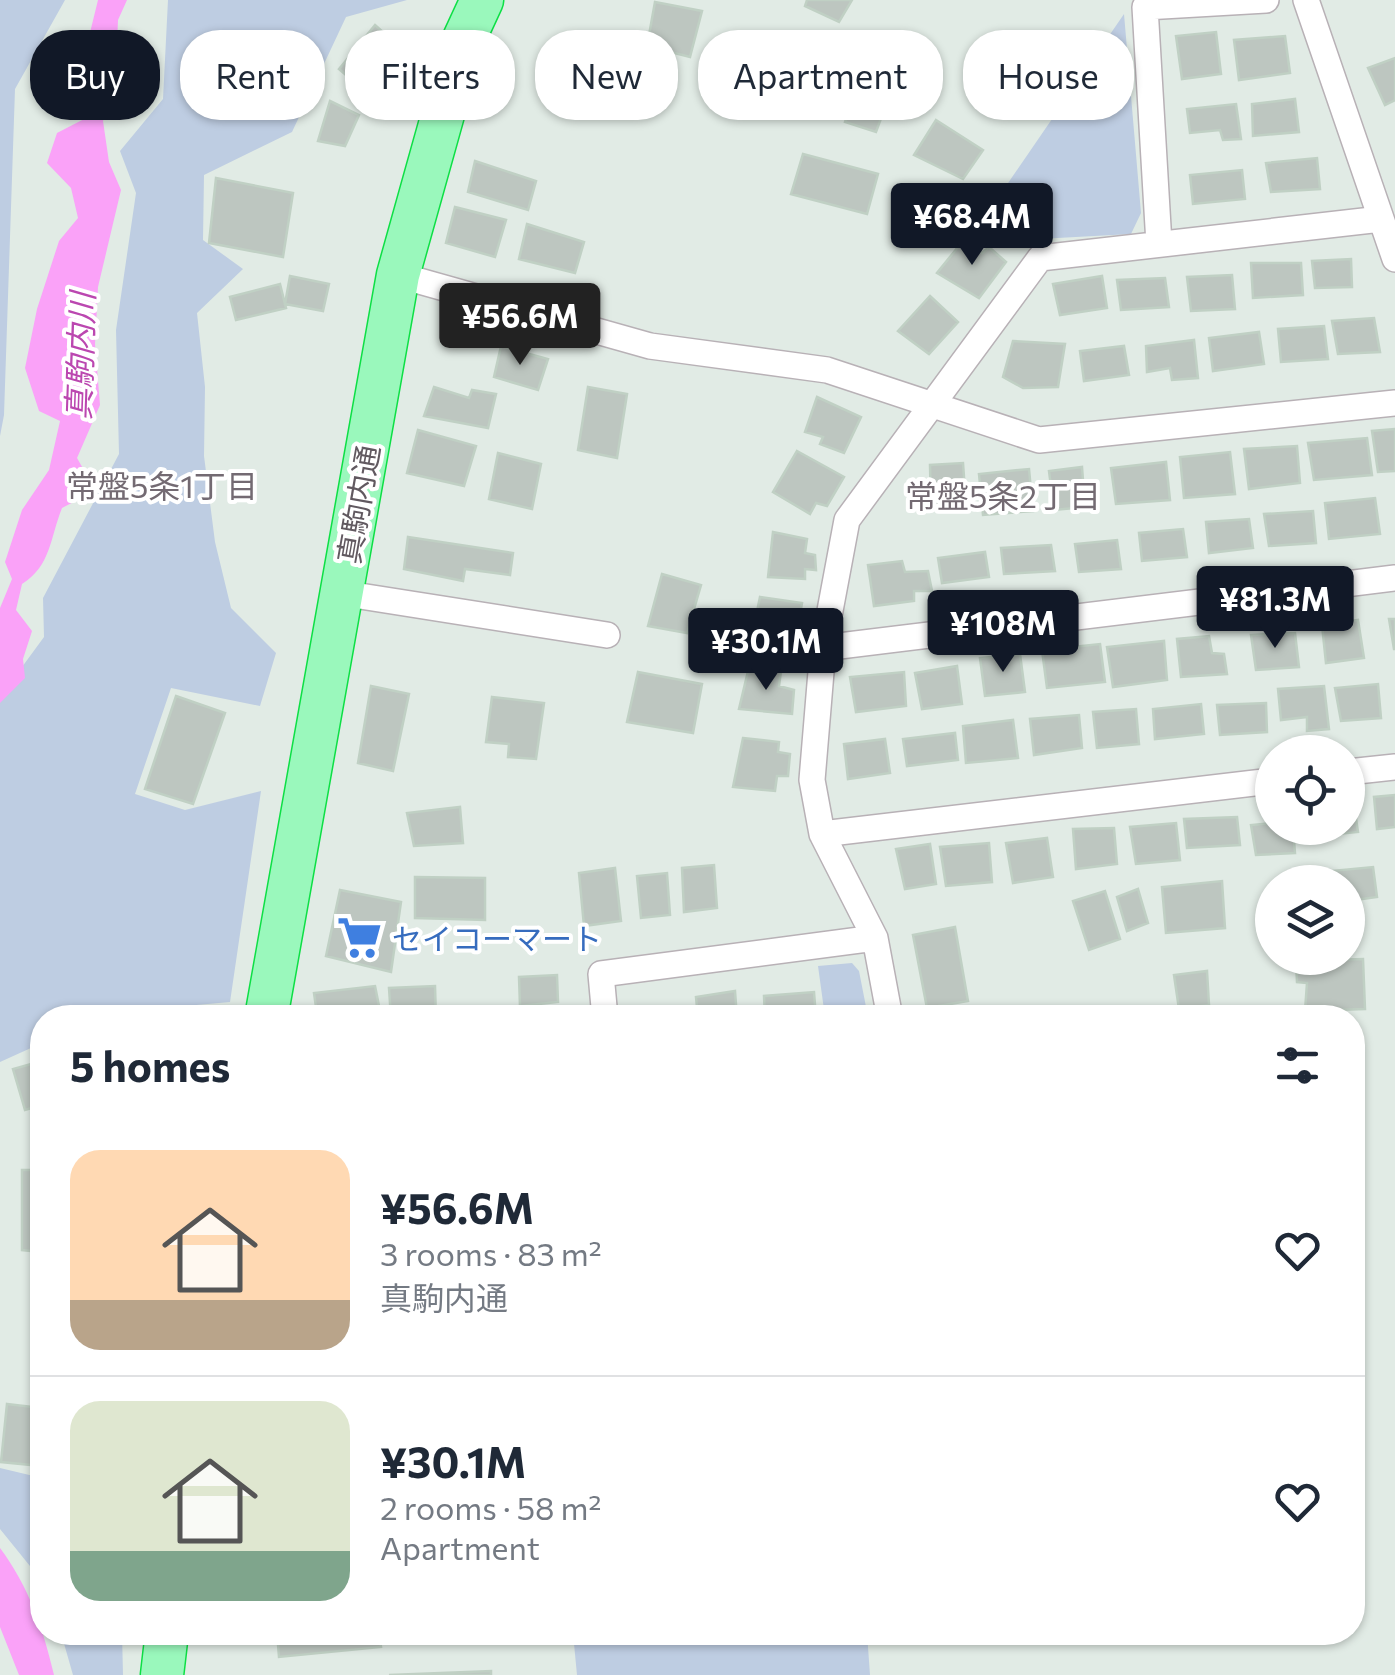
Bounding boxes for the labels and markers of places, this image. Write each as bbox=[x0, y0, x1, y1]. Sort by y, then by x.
pin: ¥68.4M bbox=[891, 183, 1053, 268]
pin: ¥56.6M bbox=[439, 283, 601, 368]
pin: ¥81.3M bbox=[1194, 566, 1356, 651]
pin: ¥108M bbox=[933, 590, 1073, 675]
pin: ¥30.1M bbox=[685, 608, 847, 693]
supermarket icon: セイコーマート bbox=[335, 913, 383, 961]
place label: セイコーマート bbox=[392, 919, 602, 956]

